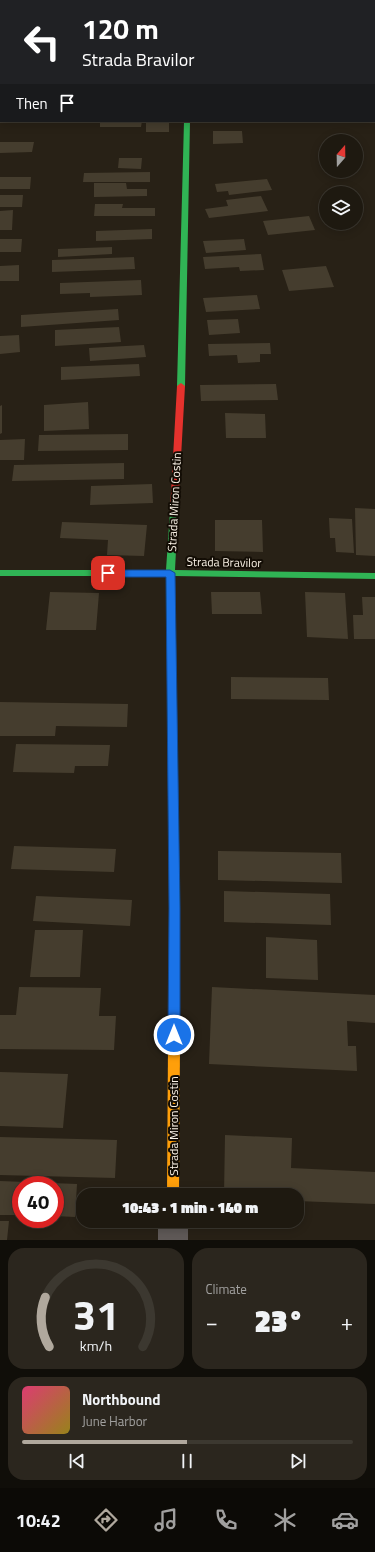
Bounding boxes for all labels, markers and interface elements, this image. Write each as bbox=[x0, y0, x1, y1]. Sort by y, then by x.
text: 120 m bbox=[82, 7, 159, 50]
icon: left bbox=[16, 16, 68, 68]
text: Strada Bravilor bbox=[82, 46, 194, 73]
text: Then bbox=[16, 92, 48, 115]
icon: arrive bbox=[56, 92, 78, 114]
north arrow bbox=[319, 134, 363, 178]
map controls bbox=[319, 134, 363, 230]
button: layers bbox=[319, 186, 363, 230]
street label: Strada Miron Costin bbox=[162, 452, 186, 552]
street label: Strada Bravilor bbox=[186, 552, 262, 572]
pin bbox=[91, 556, 125, 590]
icon: arrive bbox=[97, 562, 119, 584]
position arrow bbox=[153, 1014, 195, 1056]
street label: Strada Miron Costin bbox=[164, 1076, 183, 1176]
speed limit sign: 40 bbox=[12, 1176, 64, 1228]
text: 10:43 · 1 min · 140 m bbox=[122, 1196, 258, 1219]
text: Climate bbox=[206, 1279, 247, 1299]
text: 31 bbox=[72, 1282, 119, 1345]
text: 23° bbox=[255, 1298, 304, 1344]
text: − bbox=[206, 1305, 218, 1339]
text: + bbox=[341, 1305, 353, 1339]
text: km/h bbox=[80, 1334, 112, 1356]
text: Northbound bbox=[82, 1388, 161, 1411]
text: June Harbor bbox=[82, 1411, 147, 1431]
icon: previous bbox=[66, 1450, 88, 1472]
icon: pause bbox=[176, 1450, 198, 1472]
icon: next bbox=[287, 1450, 309, 1472]
icon: directions bbox=[92, 1506, 120, 1534]
icon: music bbox=[152, 1506, 180, 1534]
icon: phone bbox=[212, 1506, 240, 1534]
icon: climate bbox=[271, 1506, 299, 1534]
icon: car bbox=[331, 1506, 359, 1534]
text: 10:42 bbox=[16, 1507, 61, 1534]

